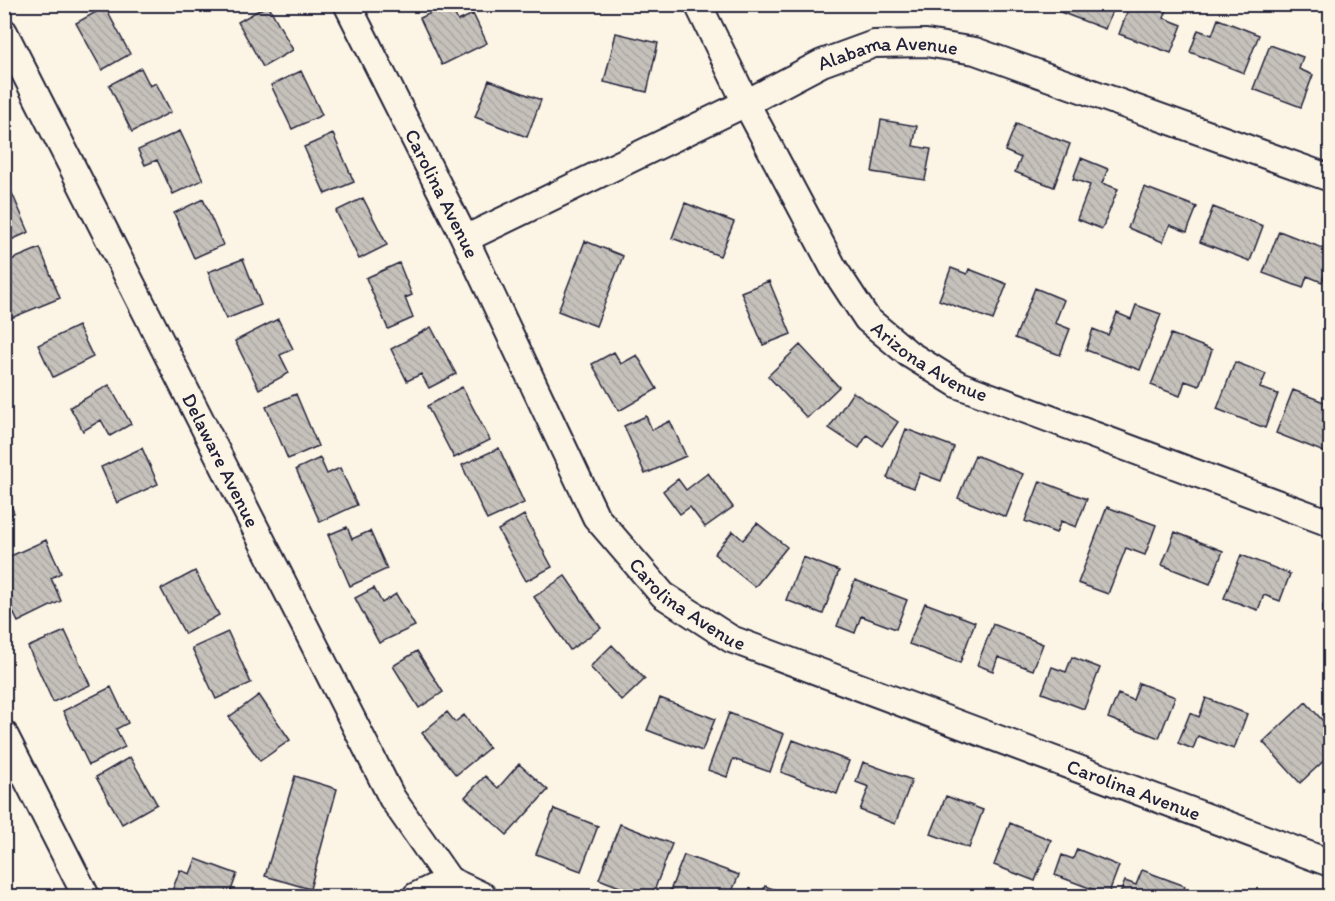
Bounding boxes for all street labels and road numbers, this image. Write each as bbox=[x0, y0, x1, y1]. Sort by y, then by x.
street label: Alabama Avenue bbox=[814, 30, 960, 76]
street label: Carolina Avenue bbox=[400, 125, 484, 262]
street label: Arizona Avenue bbox=[866, 316, 991, 407]
street label: Delaware Avenue bbox=[177, 389, 265, 531]
street label: Carolina Avenue bbox=[624, 553, 749, 655]
street label: Carolina Avenue bbox=[1063, 754, 1204, 826]

